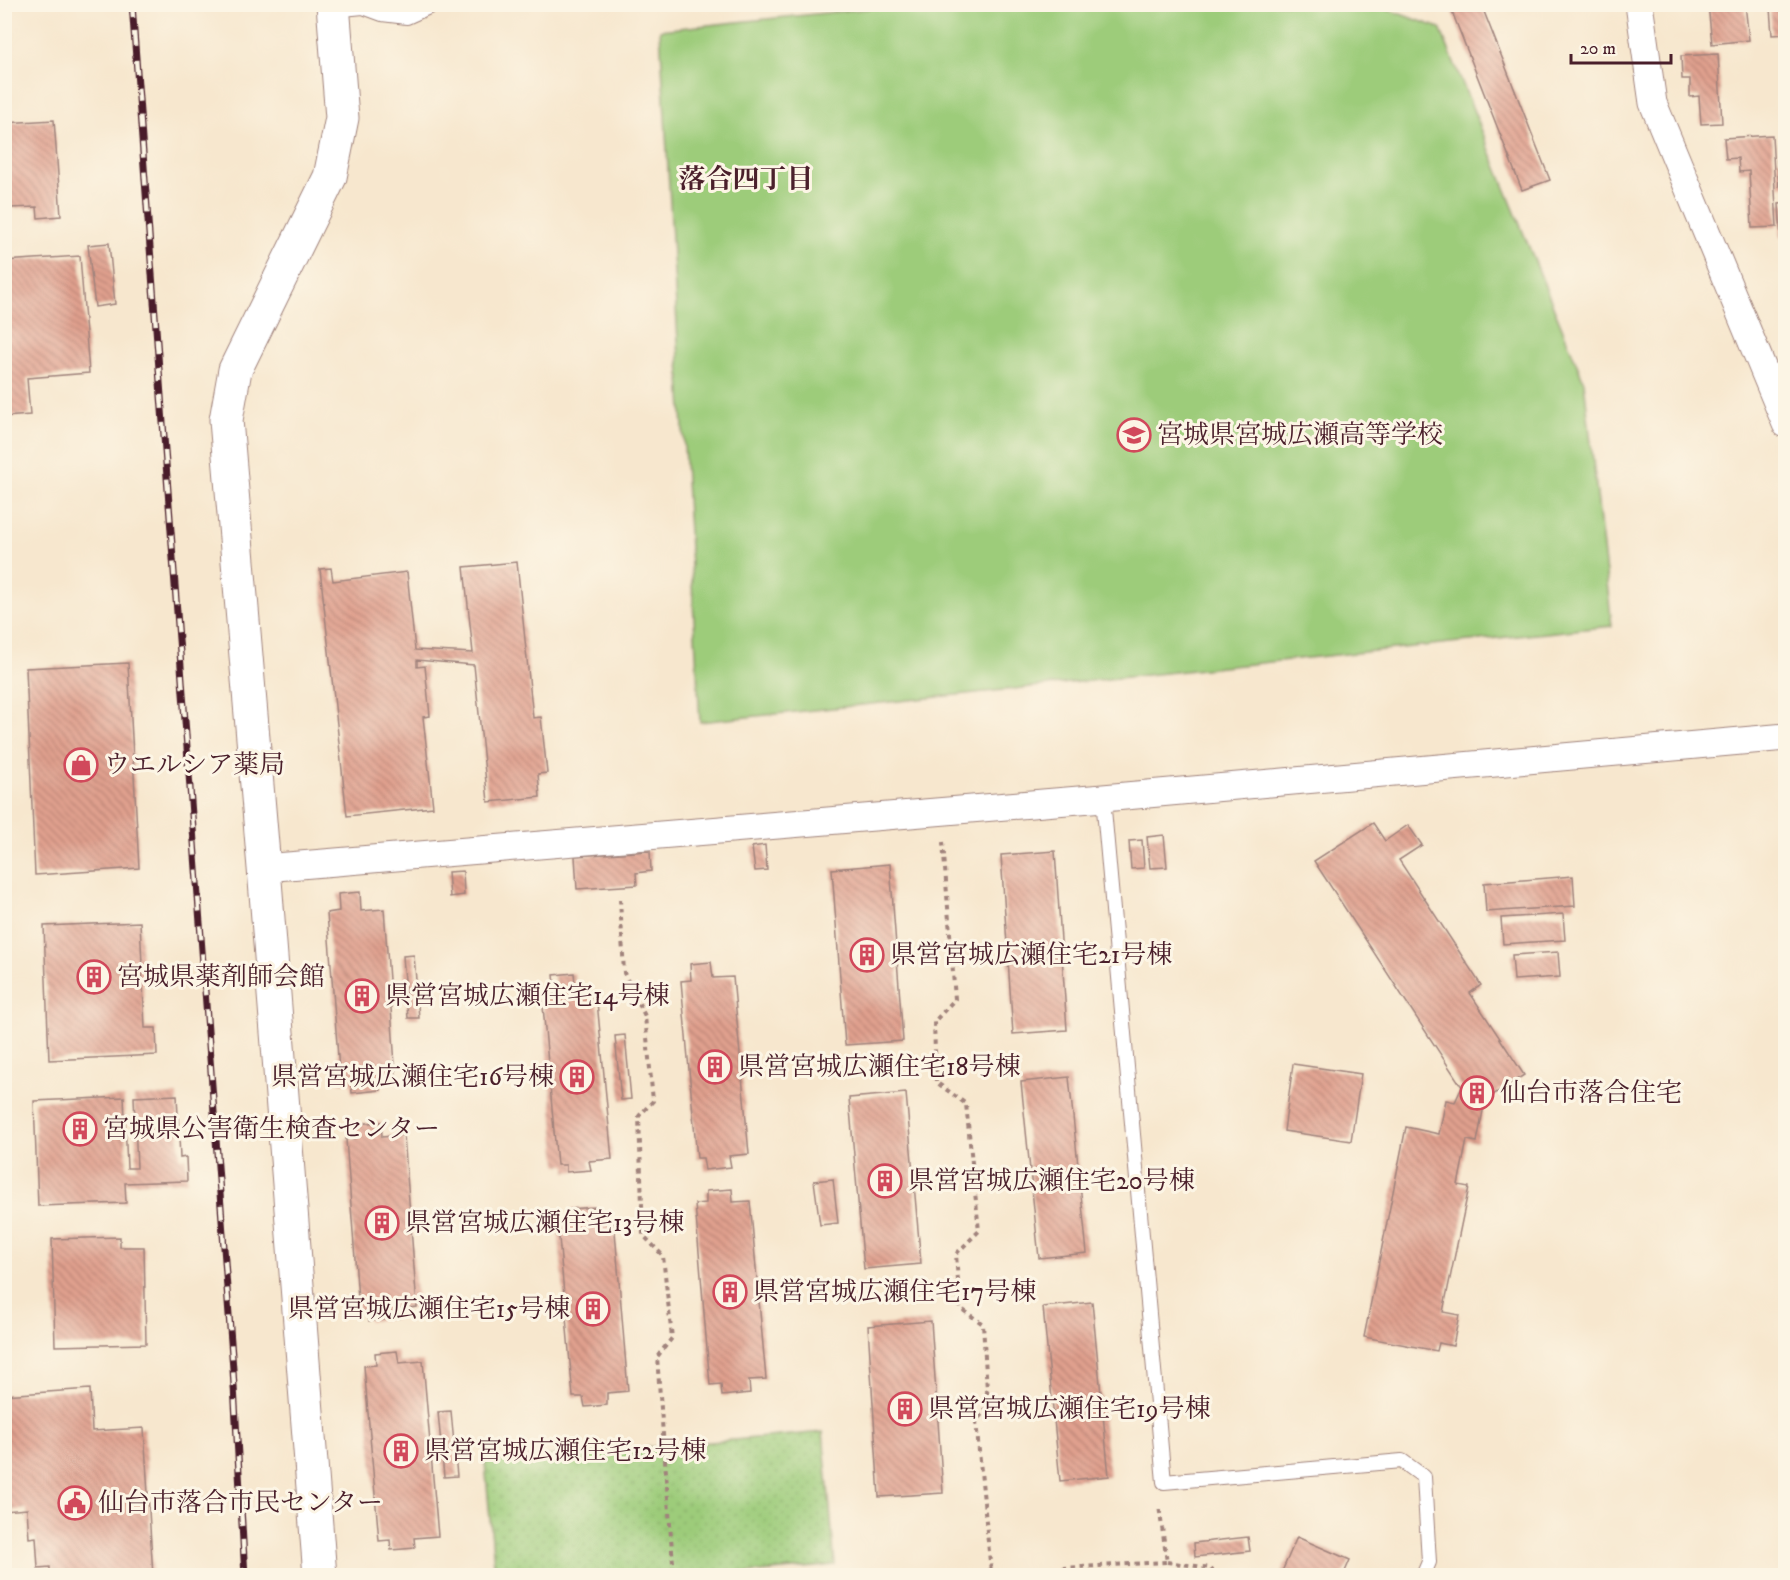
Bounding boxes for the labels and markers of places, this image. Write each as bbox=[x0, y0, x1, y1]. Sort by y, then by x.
school or university icon: 宮城県宮城広瀬高等学校 bbox=[1116, 417, 1152, 453]
place label: 宮城県宮城広瀬高等学校 bbox=[1157, 419, 1443, 452]
shop icon: ウエルシア薬局 bbox=[63, 747, 99, 783]
place label: ウエルシア薬局 bbox=[104, 749, 285, 782]
building icon: 県営宮城広瀬住宅21号棟 bbox=[849, 937, 885, 973]
place label: 県営宮城広瀬住宅21号棟 bbox=[890, 939, 1172, 972]
building icon: 宮城県薬剤師会館 bbox=[76, 959, 112, 995]
place label: 宮城県薬剤師会館 bbox=[117, 961, 325, 994]
building icon: 県営宮城広瀬住宅14号棟 bbox=[344, 978, 380, 1014]
place label: 県営宮城広瀬住宅14号棟 bbox=[385, 980, 670, 1013]
building icon: 県営宮城広瀬住宅18号棟 bbox=[697, 1049, 733, 1085]
place label: 県営宮城広瀬住宅18号棟 bbox=[738, 1051, 1021, 1084]
building icon: 県営宮城広瀬住宅16号棟 bbox=[559, 1059, 595, 1095]
place label: 県営宮城広瀬住宅16号棟 bbox=[271, 1061, 554, 1094]
building icon: 仙台市落合住宅 bbox=[1459, 1075, 1495, 1111]
place label: 仙台市落合住宅 bbox=[1500, 1077, 1682, 1110]
building icon: 宮城県公害衛生検査センター bbox=[62, 1111, 98, 1147]
place label: 宮城県公害衛生検査センター bbox=[103, 1113, 440, 1146]
building icon: 県営宮城広瀬住宅20号棟 bbox=[867, 1163, 903, 1199]
place label: 県営宮城広瀬住宅20号棟 bbox=[908, 1165, 1195, 1198]
building icon: 県営宮城広瀬住宅13号棟 bbox=[364, 1205, 400, 1241]
place label: 県営宮城広瀬住宅13号棟 bbox=[405, 1207, 684, 1240]
building icon: 県営宮城広瀬住宅17号棟 bbox=[712, 1274, 748, 1310]
place label: 県営宮城広瀬住宅17号棟 bbox=[753, 1276, 1036, 1309]
building icon: 県営宮城広瀬住宅15号棟 bbox=[575, 1291, 611, 1327]
place label: 県営宮城広瀬住宅15号棟 bbox=[288, 1293, 570, 1326]
building icon: 県営宮城広瀬住宅19号棟 bbox=[887, 1391, 923, 1427]
place label: 県営宮城広瀬住宅19号棟 bbox=[928, 1393, 1210, 1426]
building icon: 県営宮城広瀬住宅12号棟 bbox=[383, 1433, 419, 1469]
place label: 県営宮城広瀬住宅12号棟 bbox=[424, 1435, 706, 1468]
public building icon: 仙台市落合市民センター bbox=[57, 1485, 93, 1521]
place label: 仙台市落合市民センター bbox=[98, 1487, 383, 1520]

